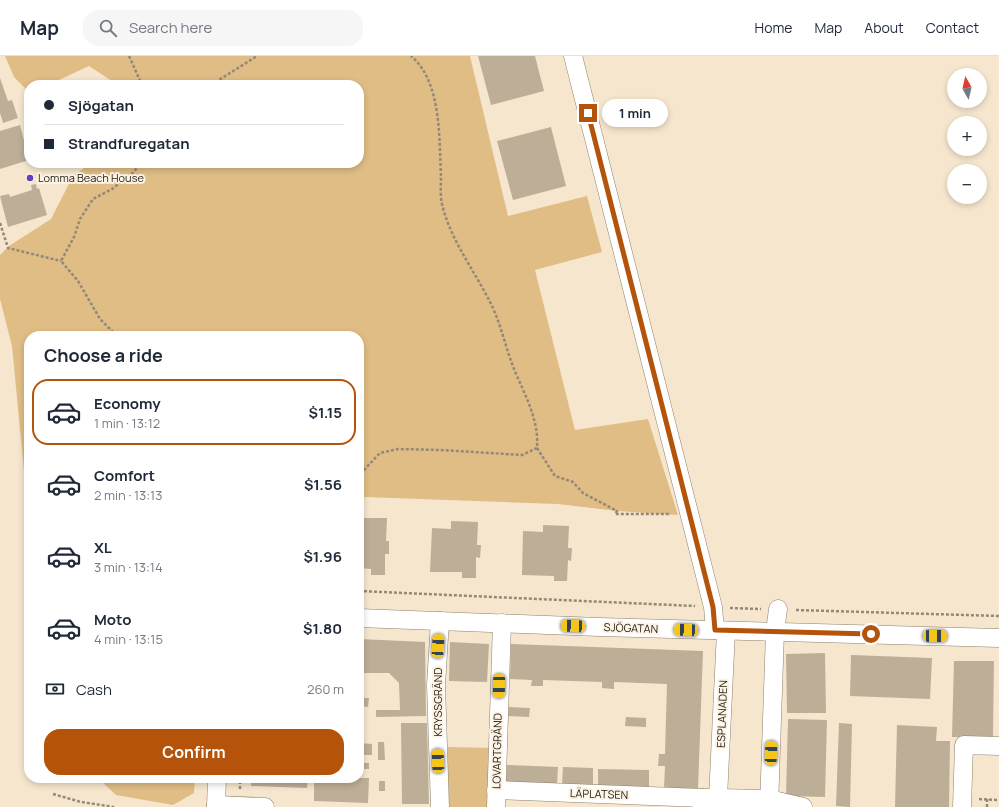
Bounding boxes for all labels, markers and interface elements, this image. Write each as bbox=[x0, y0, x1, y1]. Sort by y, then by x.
search box bbox=[83, 10, 363, 46]
text: Map bbox=[20, 15, 59, 41]
icon: search bbox=[97, 17, 119, 39]
text: Search here bbox=[129, 17, 212, 38]
text: Home bbox=[755, 18, 792, 37]
text: Map bbox=[814, 18, 842, 37]
text: About bbox=[864, 18, 904, 37]
text: Contact bbox=[926, 18, 979, 37]
north arrow bbox=[947, 68, 987, 108]
map controls bbox=[947, 68, 987, 204]
text: Sjögatan bbox=[68, 95, 134, 116]
callout: 1 min bbox=[602, 99, 668, 127]
route end bbox=[579, 104, 597, 122]
text: 1 min bbox=[619, 104, 651, 122]
button: + bbox=[947, 116, 987, 156]
text: Strandfuregatan bbox=[68, 133, 190, 154]
button: − bbox=[947, 164, 987, 204]
place label: Lomma Beach House bbox=[38, 170, 144, 185]
marker: Lomma Beach House bbox=[25, 173, 35, 183]
text: Choose a ride bbox=[44, 343, 163, 367]
text: Economy bbox=[94, 393, 161, 414]
icon: car bbox=[46, 394, 82, 430]
text: $1.15 bbox=[308, 402, 342, 423]
text: 1 min · 13:12 bbox=[94, 414, 160, 432]
text: Comfort bbox=[94, 465, 155, 486]
icon: car bbox=[46, 466, 82, 502]
text: $1.56 bbox=[304, 474, 342, 495]
text: 2 min · 13:13 bbox=[94, 486, 162, 504]
text: XL bbox=[94, 537, 112, 558]
icon: car bbox=[46, 538, 82, 574]
text: $1.96 bbox=[303, 546, 342, 567]
text: 3 min · 13:14 bbox=[94, 558, 163, 576]
text: Moto bbox=[94, 609, 131, 630]
icon: car bbox=[46, 610, 82, 646]
text: $1.80 bbox=[303, 618, 342, 639]
street label: SJÖGATAN bbox=[604, 619, 659, 636]
car bbox=[561, 620, 585, 632]
car bbox=[674, 624, 698, 636]
route start bbox=[862, 625, 880, 643]
text: 4 min · 13:15 bbox=[94, 630, 163, 648]
car bbox=[923, 630, 947, 642]
car bbox=[431, 634, 445, 658]
street label: KRYSSGRÄND bbox=[430, 667, 445, 737]
car bbox=[493, 674, 505, 698]
icon: cash bbox=[44, 678, 66, 700]
text: Cash bbox=[76, 679, 112, 700]
text: 260 m bbox=[307, 680, 344, 698]
street label: ESPLANADEN bbox=[713, 680, 730, 748]
street label: LOVARTGRÄND bbox=[488, 713, 505, 789]
button: Confirm bbox=[44, 729, 344, 775]
car bbox=[765, 741, 777, 765]
car bbox=[432, 749, 444, 773]
street label: LÄPLATSEN bbox=[570, 785, 628, 802]

